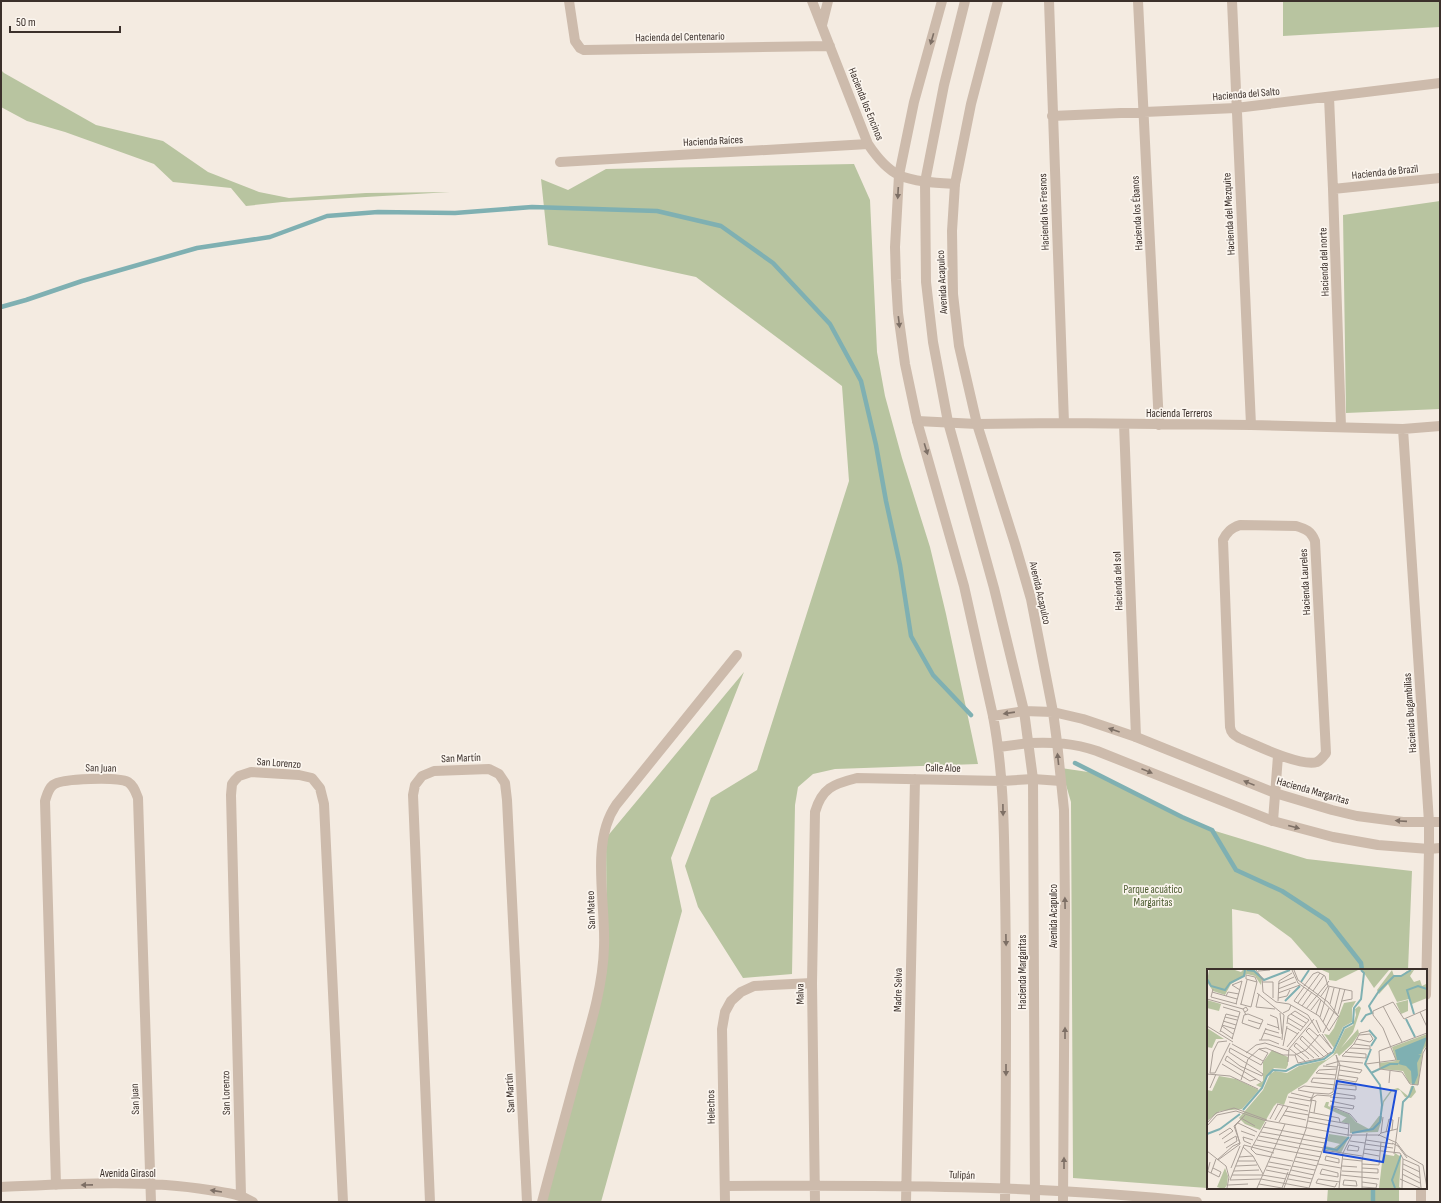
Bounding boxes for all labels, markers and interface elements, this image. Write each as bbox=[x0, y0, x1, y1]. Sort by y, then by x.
scale bar bbox=[10, 8, 120, 34]
text: 50 m bbox=[16, 15, 36, 30]
street label: Hacienda del Centenario bbox=[635, 30, 725, 44]
one-way arrow bbox=[928, 32, 934, 45]
street label: Hacienda los Encinos bbox=[846, 66, 887, 142]
street label: Hacienda del Salto bbox=[1212, 85, 1281, 103]
street label: Hacienda Raíces bbox=[683, 133, 743, 149]
street label: Hacienda de Brazil bbox=[1351, 162, 1419, 182]
street label: Hacienda del Mezquite bbox=[1220, 172, 1238, 256]
street label: Hacienda los Fresnos bbox=[1036, 173, 1052, 251]
street label: Hacienda los Ébanos bbox=[1129, 175, 1145, 251]
one-way arrow bbox=[895, 187, 901, 200]
street label: Hacienda del norte bbox=[1316, 227, 1332, 297]
street label: Avenida Acapulco bbox=[934, 249, 950, 315]
one-way arrow bbox=[896, 316, 903, 328]
street label: Hacienda Terreros bbox=[1146, 407, 1212, 420]
one-way arrow bbox=[923, 444, 929, 456]
street label: Hacienda Laureles bbox=[1297, 548, 1313, 616]
street label: Hacienda del sol bbox=[1110, 551, 1126, 611]
street label: Avenida Acapulco bbox=[1026, 559, 1054, 626]
street label: Hacienda Bugambilias bbox=[1401, 673, 1419, 753]
one-way arrow bbox=[1003, 710, 1015, 716]
one-way arrow bbox=[1108, 727, 1120, 733]
street label: San Martín bbox=[441, 751, 481, 765]
one-way arrow bbox=[1055, 753, 1062, 765]
street label: San Lorenzo bbox=[256, 755, 302, 771]
street label: San Juan bbox=[85, 761, 117, 775]
street label: Calle Aloe bbox=[925, 761, 961, 775]
one-way arrow bbox=[1141, 768, 1152, 774]
street label: Hacienda Margaritas bbox=[1275, 774, 1351, 808]
one-way arrow bbox=[1242, 779, 1254, 785]
one-way arrow bbox=[1000, 804, 1006, 817]
one-way arrow bbox=[1395, 818, 1407, 825]
one-way arrow bbox=[1289, 824, 1301, 830]
park label: Parque acuático Margaritas bbox=[1124, 883, 1183, 909]
street label: Avenida Acapulco bbox=[1047, 884, 1060, 949]
street label: San Mateo bbox=[584, 890, 598, 929]
one-way arrow bbox=[1062, 896, 1068, 909]
one-way arrow bbox=[1003, 934, 1009, 947]
street label: Hacienda Margaritas bbox=[1016, 935, 1029, 1009]
street label: Madre Selva bbox=[891, 968, 905, 1012]
inset map bbox=[1207, 969, 1427, 1189]
street label: Malva bbox=[793, 983, 807, 1005]
one-way arrow bbox=[1062, 1026, 1068, 1039]
one-way arrow bbox=[1003, 1064, 1009, 1077]
street label: San Lorenzo bbox=[219, 1070, 233, 1115]
street label: San Martín bbox=[502, 1073, 518, 1113]
street label: San Juan bbox=[128, 1083, 142, 1115]
street label: Helechos bbox=[704, 1090, 718, 1124]
one-way arrow bbox=[1061, 1156, 1067, 1169]
street label: Avenida Girasol bbox=[99, 1167, 156, 1180]
street label: Tulipán bbox=[949, 1168, 976, 1182]
one-way arrow bbox=[81, 1181, 93, 1188]
one-way arrow bbox=[210, 1188, 222, 1194]

